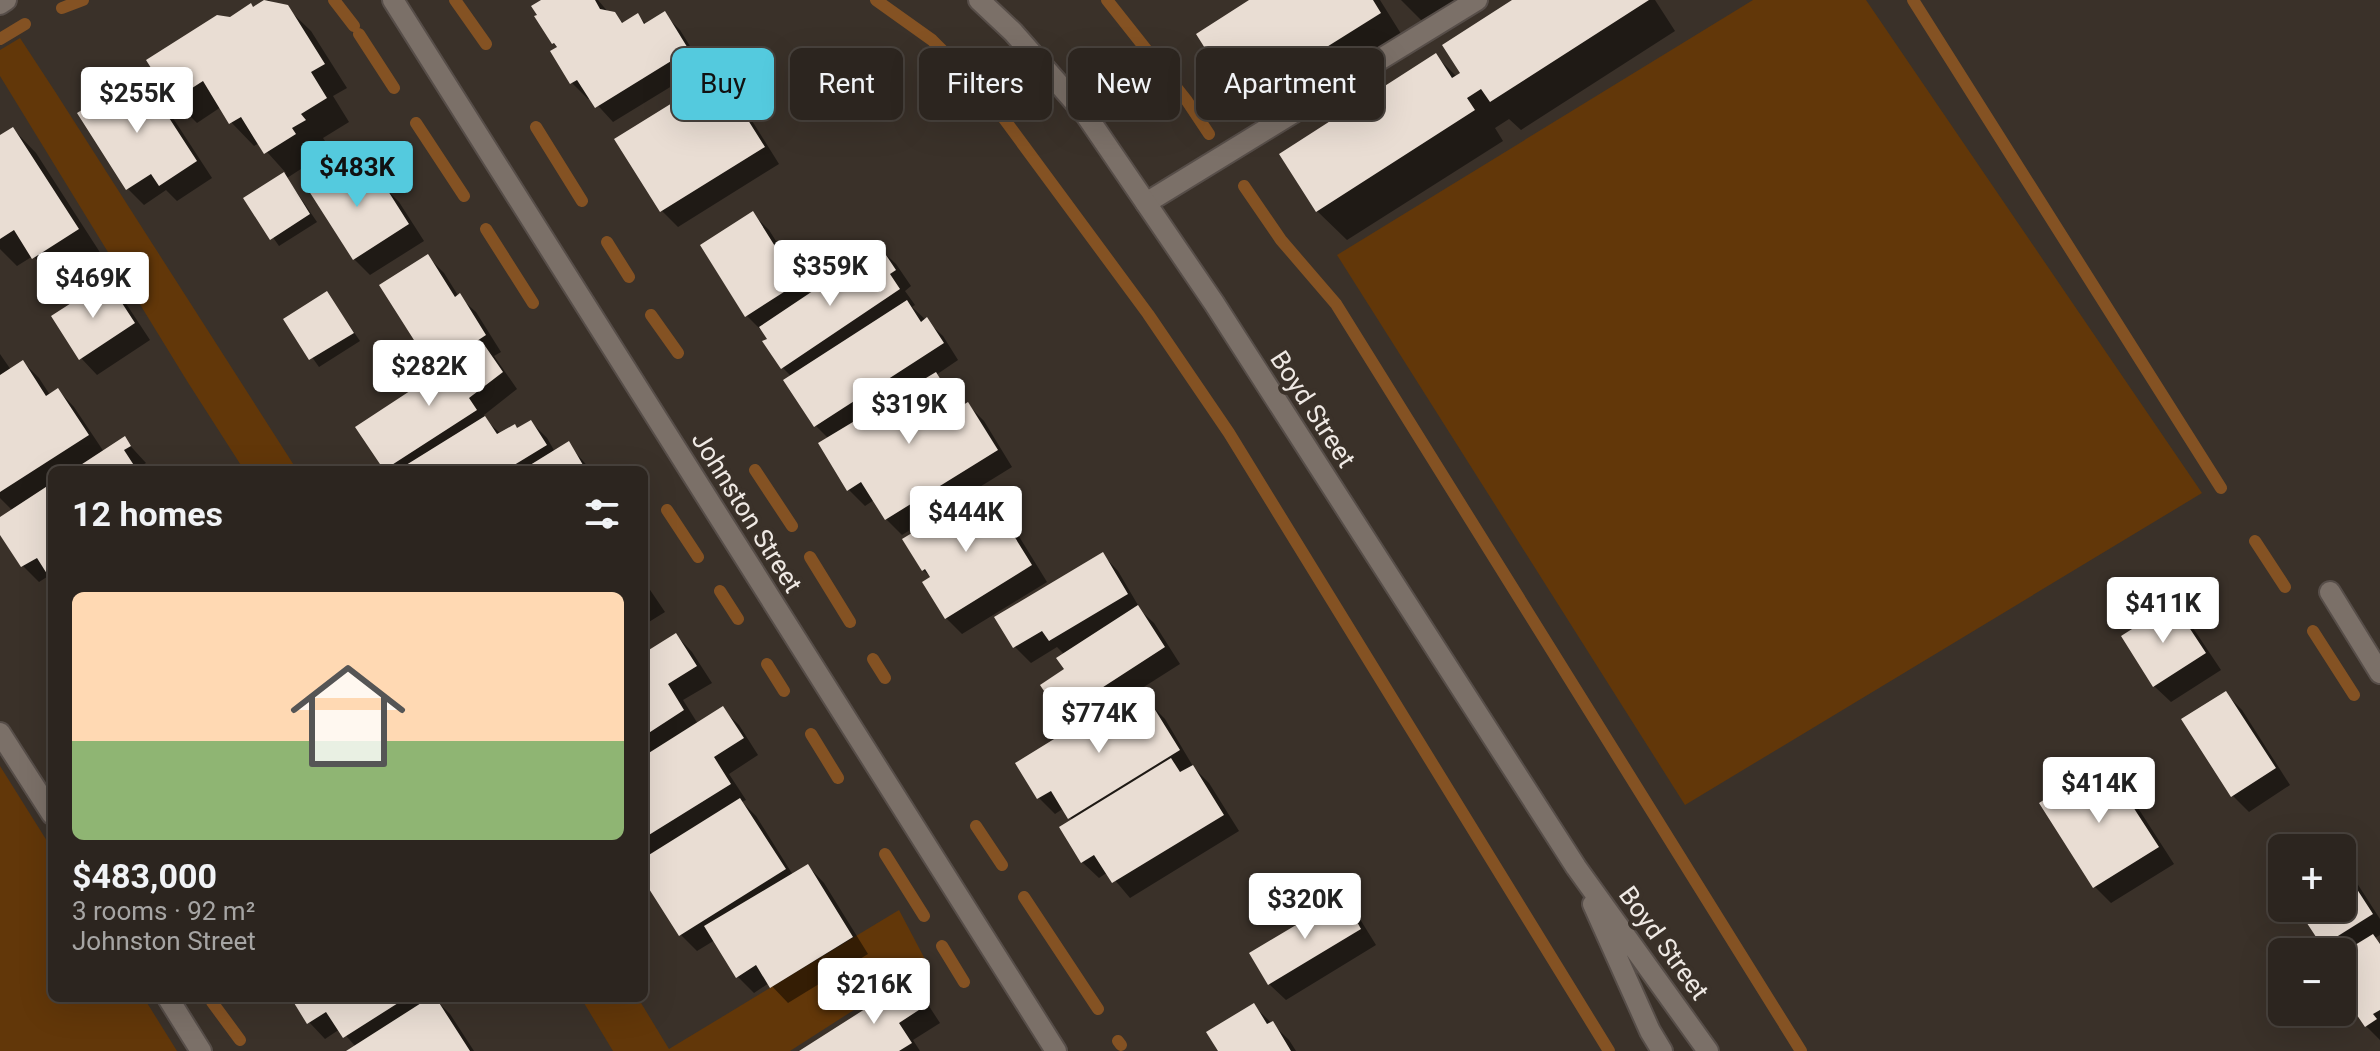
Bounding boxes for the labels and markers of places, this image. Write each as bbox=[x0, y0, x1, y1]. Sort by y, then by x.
pin: $255K bbox=[81, 67, 193, 135]
pin: $483K bbox=[301, 141, 413, 209]
pin: $359K bbox=[774, 240, 886, 308]
pin: $469K bbox=[37, 252, 149, 320]
pin: $282K bbox=[373, 340, 485, 408]
pin: $319K bbox=[853, 378, 965, 446]
pin: $444K bbox=[910, 486, 1022, 554]
pin: $411K bbox=[2107, 577, 2219, 645]
pin: $774K bbox=[1043, 687, 1155, 755]
pin: $414K bbox=[2043, 757, 2155, 825]
pin: $320K bbox=[1249, 873, 1361, 941]
pin: $216K bbox=[818, 958, 930, 1026]

